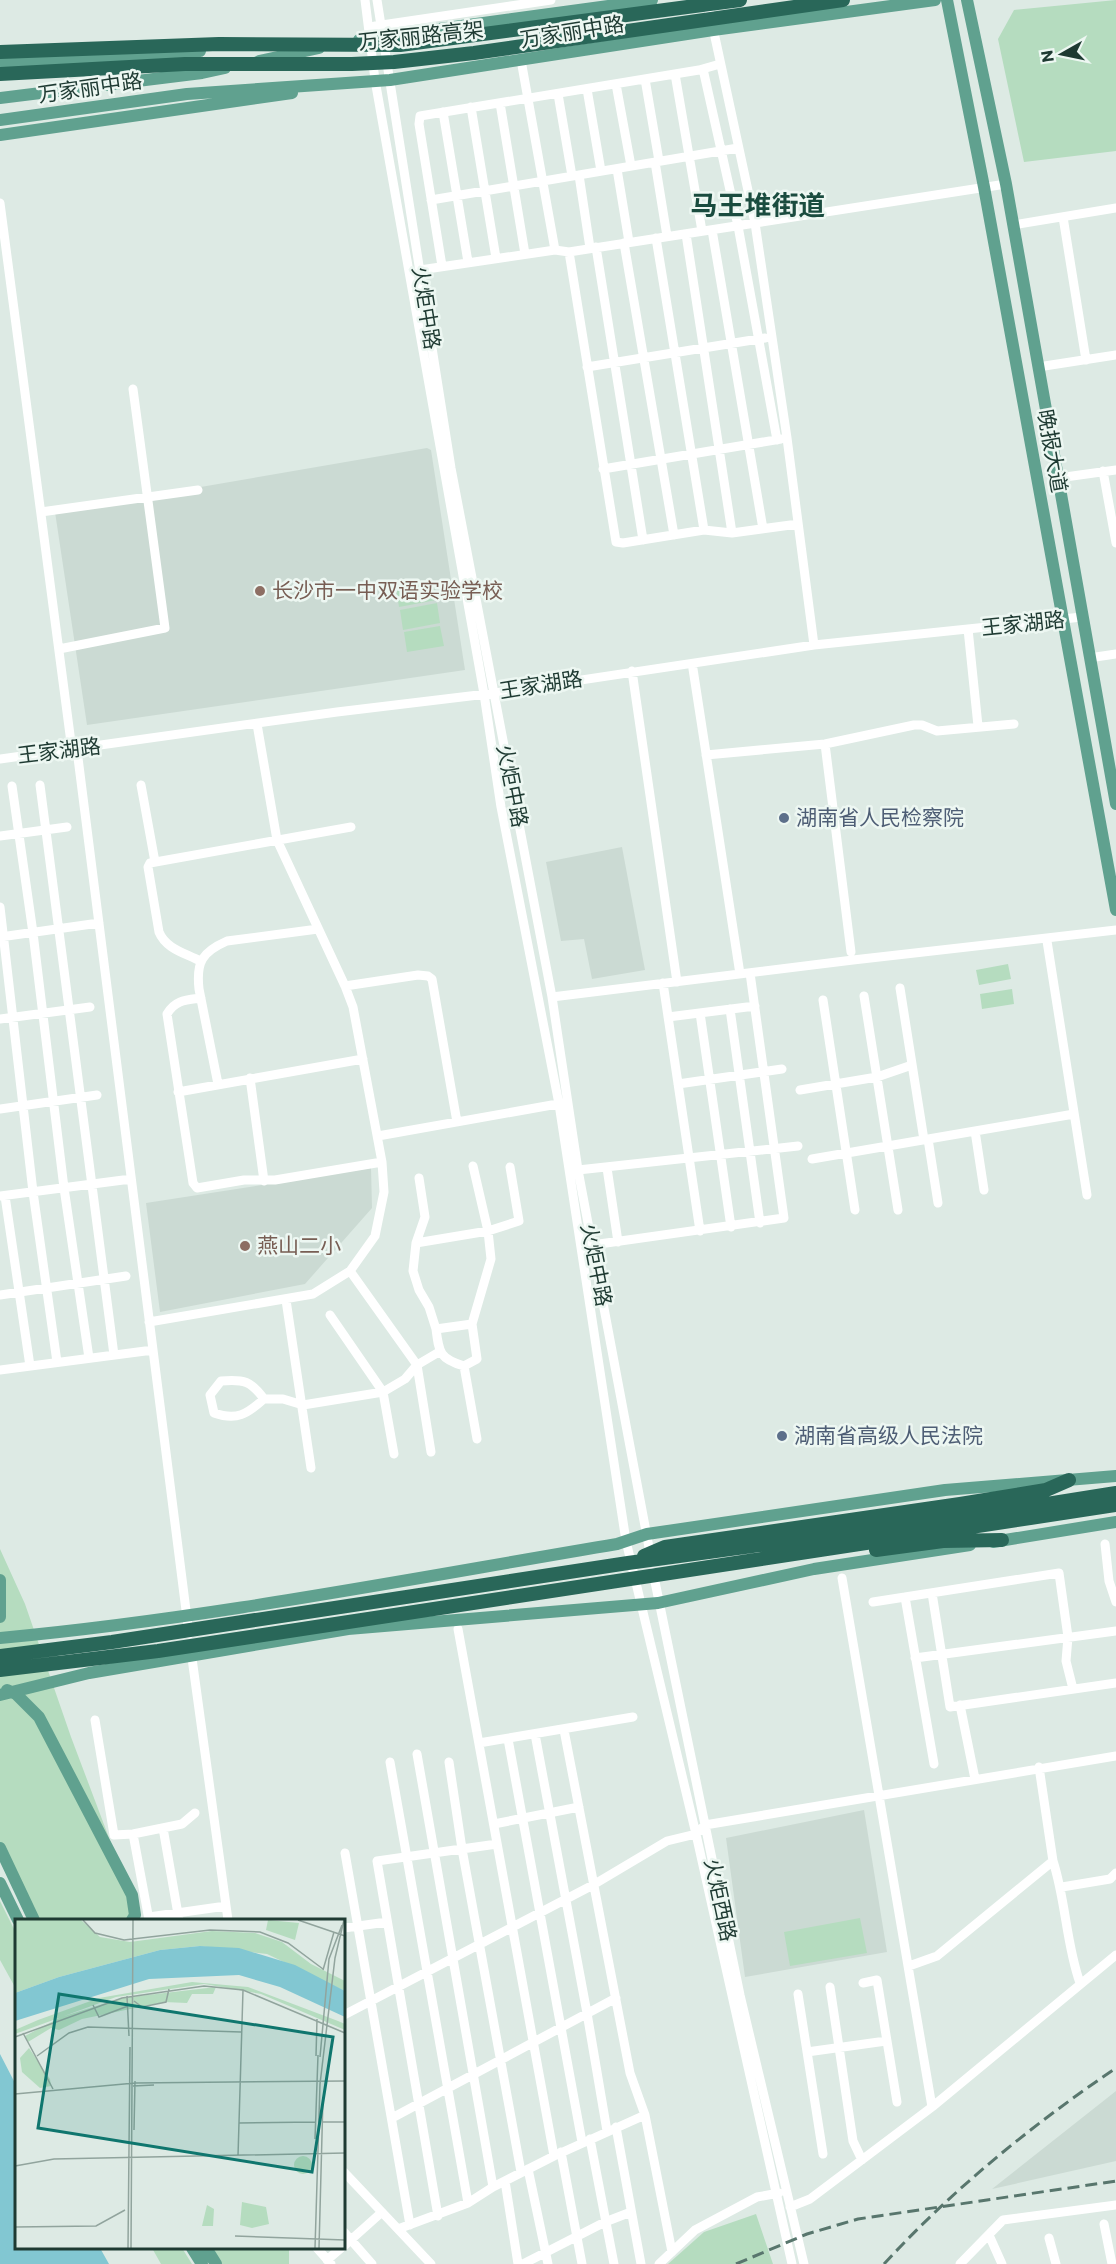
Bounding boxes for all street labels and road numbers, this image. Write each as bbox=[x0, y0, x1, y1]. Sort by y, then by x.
street label: 万家丽中路 bbox=[518, 10, 626, 51]
street label: 万家丽路高架 bbox=[357, 15, 485, 54]
street label: 万家丽中路 bbox=[36, 67, 144, 106]
street label: 火炬中路 bbox=[409, 264, 446, 351]
street label: 晚报大道 bbox=[1034, 407, 1073, 494]
street label: 王家湖路 bbox=[980, 606, 1066, 639]
street label: 王家湖路 bbox=[497, 665, 584, 702]
street label: 王家湖路 bbox=[16, 732, 102, 767]
street label: 火炬中路 bbox=[493, 742, 534, 829]
street label: 火炬中路 bbox=[577, 1221, 618, 1308]
street label: 火炬西路 bbox=[701, 1856, 742, 1943]

